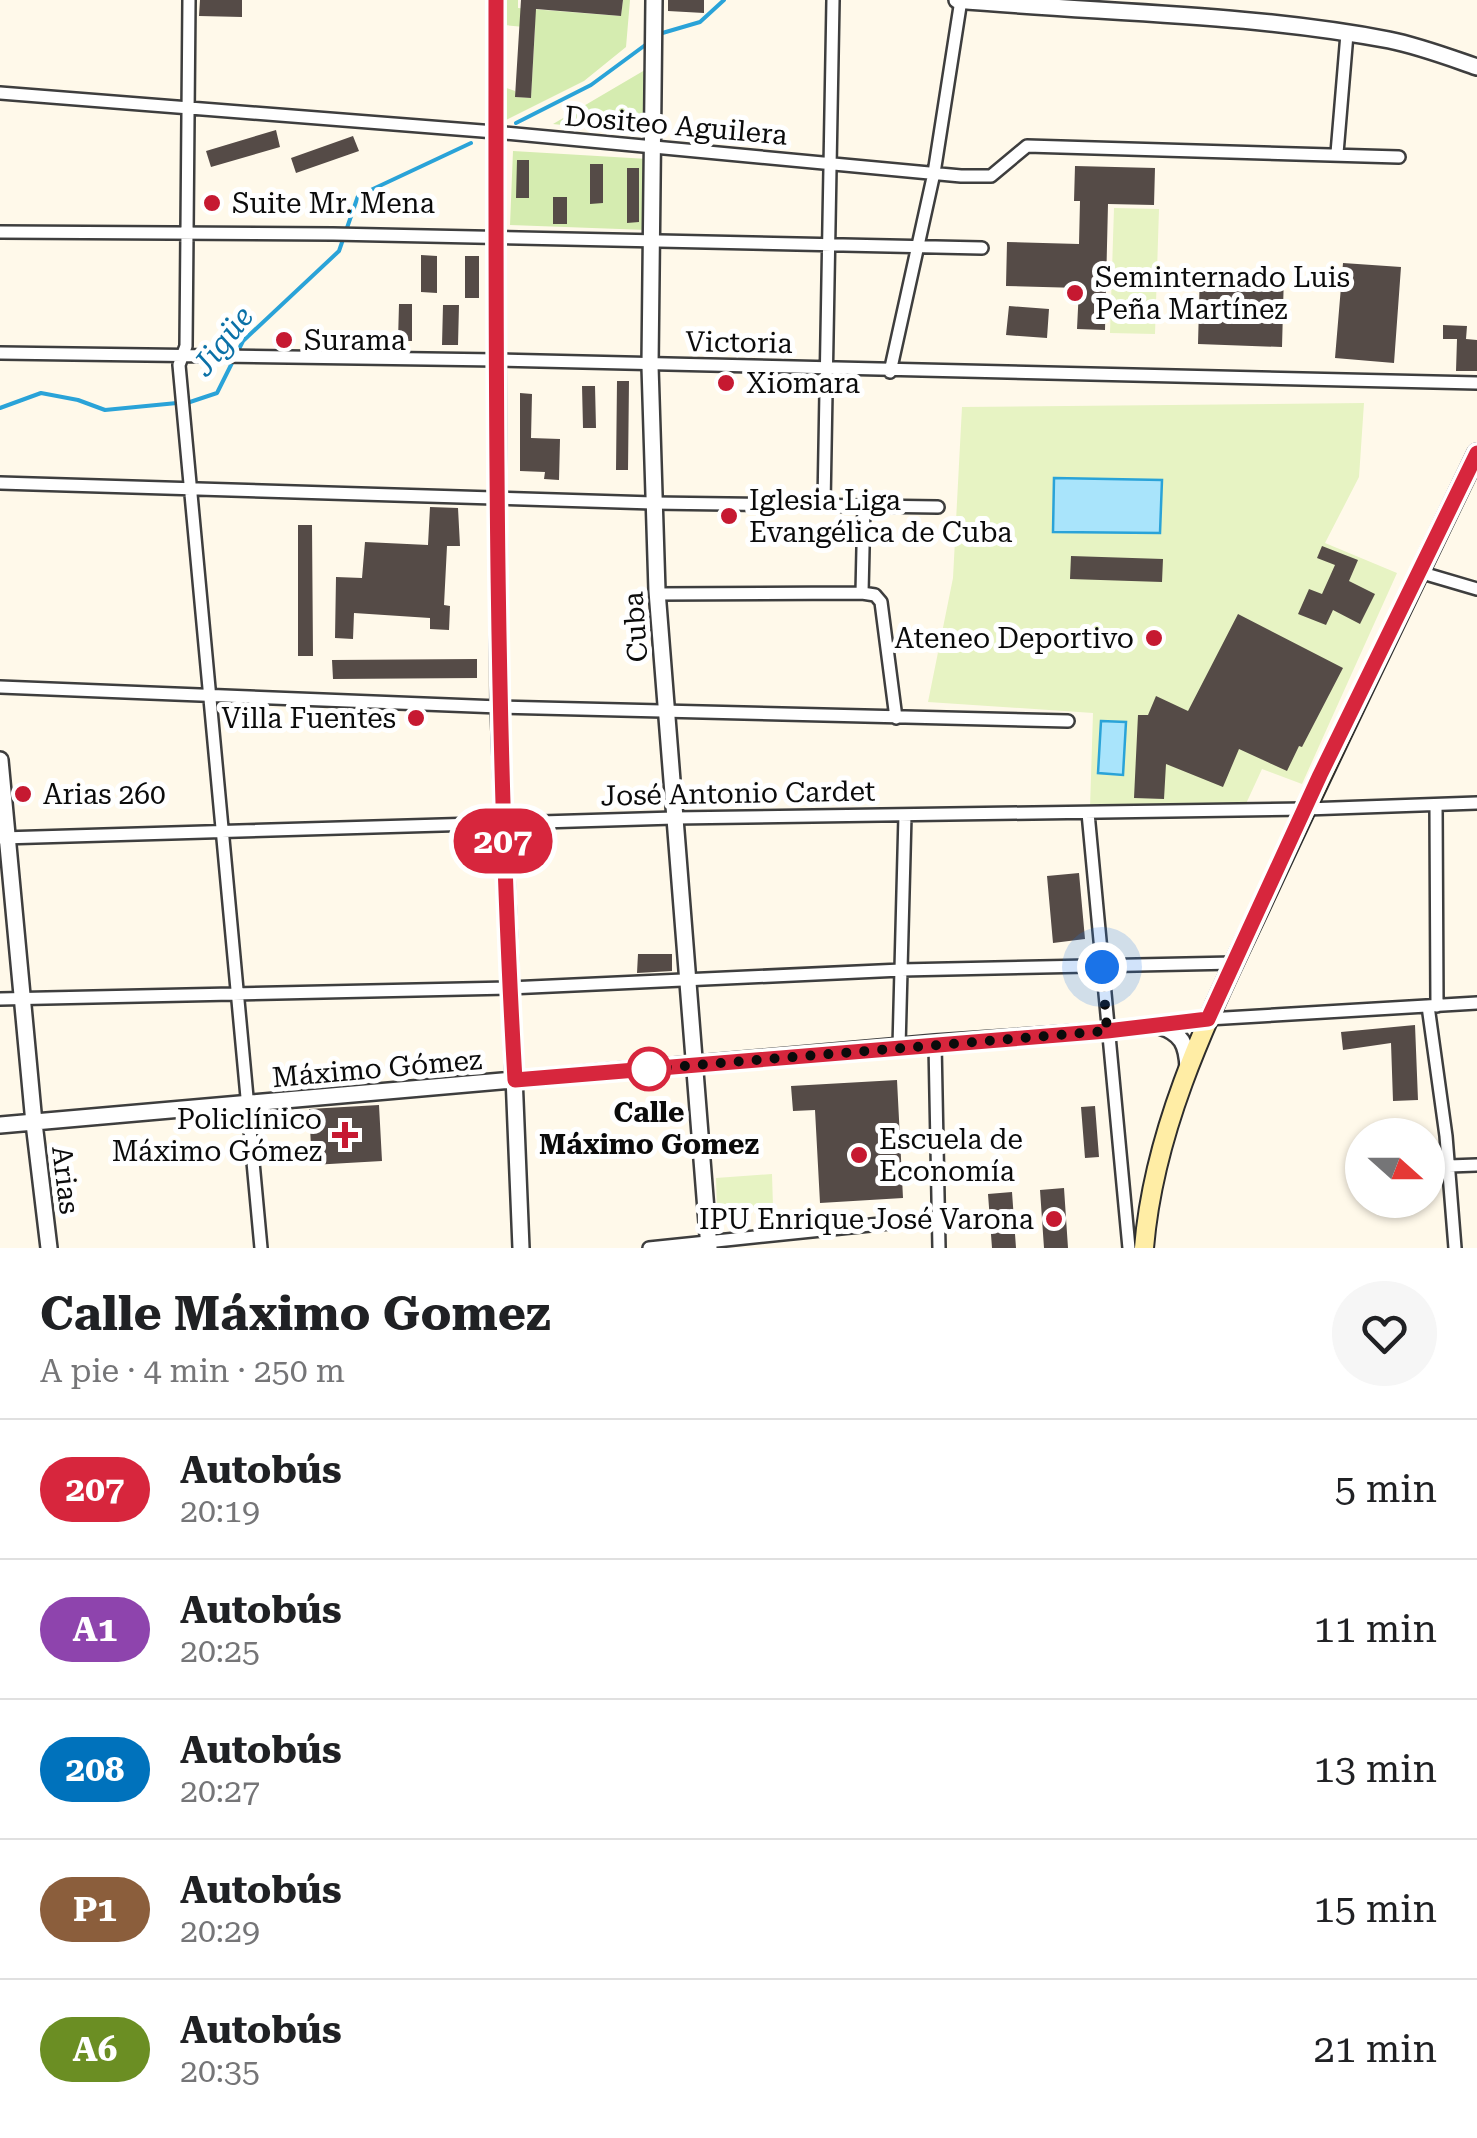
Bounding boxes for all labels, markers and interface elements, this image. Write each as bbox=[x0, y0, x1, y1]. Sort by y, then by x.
street label: Dositeo Aguilera bbox=[563, 99, 789, 152]
place label: Suite Mr. Mena bbox=[232, 187, 435, 220]
marker: Suite Mr. Mena bbox=[201, 192, 223, 214]
place label: Seminternado Luis Peña Martínez bbox=[1095, 261, 1350, 326]
marker: Seminternado Luis Peña Martínez bbox=[1064, 282, 1086, 304]
water label: Jigüe bbox=[184, 299, 260, 383]
place label: Surama bbox=[304, 324, 406, 357]
street label: Victoria bbox=[685, 325, 793, 360]
marker: Surama bbox=[273, 329, 295, 351]
place label: Xiomara bbox=[746, 367, 860, 400]
marker: Xiomara bbox=[715, 372, 737, 394]
place label: Iglesia Liga Evangélica de Cuba bbox=[749, 484, 1012, 549]
marker: Iglesia Liga Evangélica de Cuba bbox=[718, 505, 740, 527]
street label: Cuba bbox=[617, 591, 654, 663]
place label: Ateneo Deportivo bbox=[895, 622, 1134, 655]
marker: Ateneo Deportivo bbox=[1143, 627, 1165, 649]
place label: Villa Fuentes bbox=[221, 702, 396, 735]
marker: Villa Fuentes bbox=[405, 707, 427, 729]
street label: José Antonio Cardet bbox=[600, 775, 876, 812]
place label: Arias 260 bbox=[43, 778, 166, 811]
marker: Arias 260 bbox=[12, 783, 34, 805]
line badge: 207 bbox=[446, 808, 560, 874]
text: 207 bbox=[474, 821, 532, 862]
your location bbox=[1077, 942, 1127, 992]
street label: Máximo Gómez bbox=[271, 1043, 483, 1094]
marker: Calle Máximo Gomez bbox=[628, 1048, 670, 1090]
place label: Calle Máximo Gomez bbox=[539, 1096, 759, 1161]
place label: Policlínico Máximo Gómez bbox=[112, 1103, 322, 1168]
north arrow bbox=[1345, 1118, 1445, 1218]
map controls bbox=[1345, 1118, 1445, 1218]
marker: Policlínico Máximo Gómez bbox=[332, 1122, 358, 1148]
place label: Escuela de Economía bbox=[879, 1123, 1023, 1188]
street label: Arias bbox=[45, 1144, 86, 1216]
marker: Escuela de Economía bbox=[848, 1144, 870, 1166]
place label: IPU Enrique José Varona bbox=[699, 1203, 1034, 1236]
marker: IPU Enrique José Varona bbox=[1043, 1208, 1065, 1230]
button: heart bbox=[1332, 1281, 1437, 1386]
text: Calle Máximo Gomez bbox=[40, 1286, 550, 1342]
text: A pie · 4 min · 250 m bbox=[40, 1352, 345, 1390]
text: Autobús bbox=[180, 1448, 342, 1492]
text: 5 min bbox=[1335, 1467, 1437, 1511]
text: 207 bbox=[66, 1469, 124, 1510]
text: 20:19 bbox=[180, 1492, 260, 1530]
text: Autobús bbox=[180, 1588, 342, 1632]
text: 11 min bbox=[1314, 1607, 1437, 1651]
text: A1 bbox=[73, 1609, 117, 1650]
text: 20:25 bbox=[180, 1632, 260, 1670]
text: Autobús bbox=[180, 1728, 342, 1772]
text: 13 min bbox=[1314, 1747, 1437, 1791]
text: 208 bbox=[66, 1749, 124, 1790]
text: 20:27 bbox=[180, 1772, 260, 1810]
text: Autobús bbox=[180, 1868, 342, 1912]
text: 15 min bbox=[1314, 1887, 1437, 1931]
text: P1 bbox=[73, 1889, 117, 1930]
text: 20:29 bbox=[180, 1912, 260, 1950]
text: Autobús bbox=[180, 2008, 342, 2052]
text: 21 min bbox=[1314, 2027, 1437, 2071]
text: A6 bbox=[73, 2029, 117, 2070]
text: 20:35 bbox=[180, 2052, 260, 2090]

